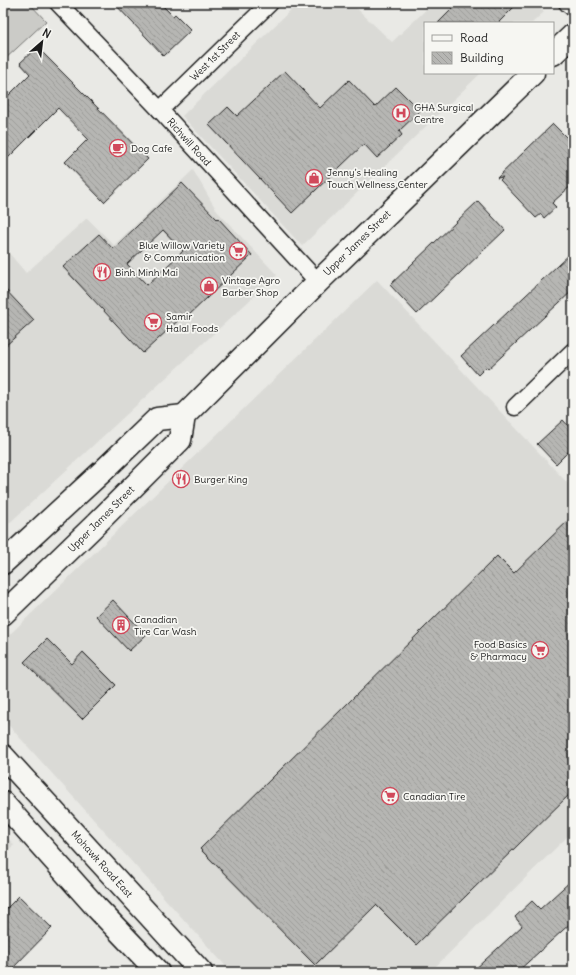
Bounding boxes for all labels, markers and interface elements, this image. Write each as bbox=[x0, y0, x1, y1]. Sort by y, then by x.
north arrow bbox=[22, 22, 62, 62]
legend bbox=[424, 22, 554, 74]
text: N bbox=[40, 25, 53, 41]
street label: West 1st Street bbox=[187, 28, 243, 84]
text: Road bbox=[460, 30, 488, 45]
text: Building bbox=[460, 50, 504, 65]
place label: GHA Surgical Centre bbox=[414, 101, 473, 126]
hospital icon: GHA Surgical Centre bbox=[391, 103, 411, 123]
street label: Richwill Road bbox=[164, 115, 214, 169]
cafe icon: Dog Cafe bbox=[108, 138, 128, 158]
place label: Dog Cafe bbox=[131, 142, 172, 155]
place label: Jenny's Healing Touch Wellness Center bbox=[327, 166, 428, 191]
shop icon: Jenny's Healing Touch Wellness Center bbox=[304, 168, 324, 188]
street label: Upper James Street bbox=[321, 207, 394, 278]
place label: Blue Willow Variety & Communication bbox=[139, 239, 225, 264]
supermarket icon: Blue Willow Variety & Communication bbox=[228, 241, 248, 261]
restaurant icon: Binh Minh Mai bbox=[92, 262, 112, 282]
place label: Binh Minh Mai bbox=[115, 266, 178, 279]
place label: Vintage Agro Barber Shop bbox=[222, 274, 281, 299]
shop icon: Vintage Agro Barber Shop bbox=[199, 276, 219, 296]
place label: Samir Halal Foods bbox=[166, 310, 219, 335]
supermarket icon: Samir Halal Foods bbox=[143, 312, 163, 332]
restaurant icon: Burger King bbox=[171, 469, 191, 489]
place label: Burger King bbox=[194, 473, 248, 486]
street label: Upper James Street bbox=[65, 483, 137, 555]
place label: Canadian Tire Car Wash bbox=[134, 613, 197, 638]
building icon: Canadian Tire Car Wash bbox=[111, 615, 131, 635]
place label: Food Basics & Pharmacy bbox=[470, 638, 527, 663]
supermarket icon: Food Basics & Pharmacy bbox=[530, 640, 550, 660]
supermarket icon: Canadian Tire bbox=[380, 786, 400, 806]
place label: Canadian Tire bbox=[403, 790, 465, 803]
street label: Mohawk Road East bbox=[69, 828, 136, 901]

